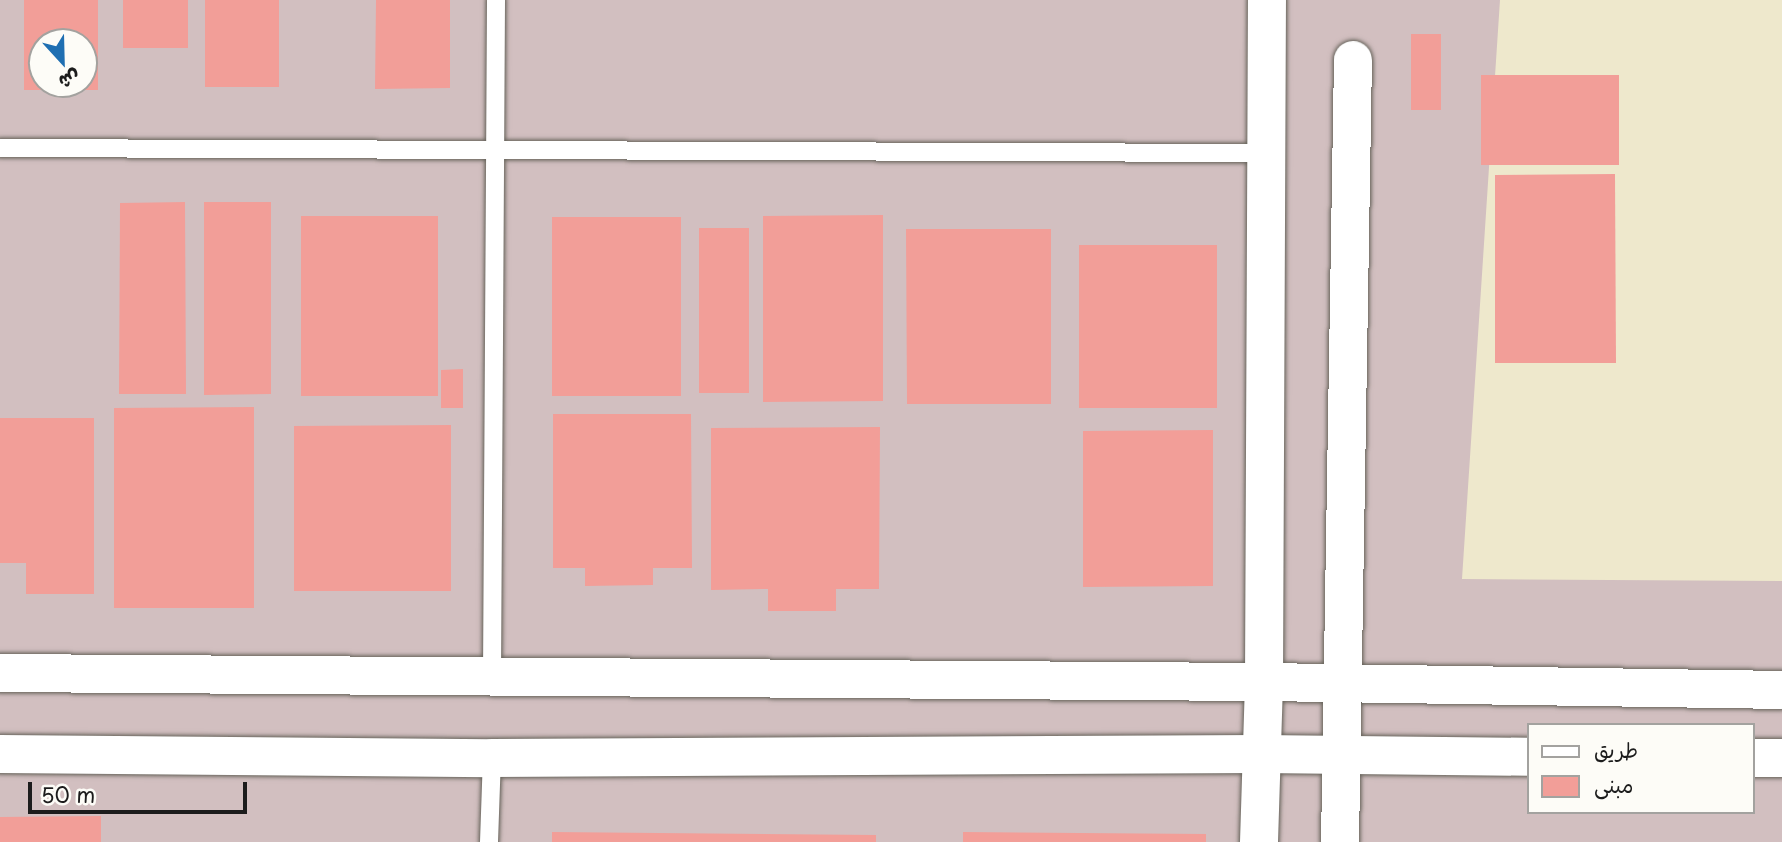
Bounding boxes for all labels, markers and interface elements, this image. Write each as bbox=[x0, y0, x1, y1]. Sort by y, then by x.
north arrow bbox=[28, 28, 98, 98]
text: ش bbox=[55, 64, 85, 98]
legend bbox=[1526, 723, 1754, 814]
text: طريق bbox=[1594, 733, 1638, 765]
scale bar bbox=[32, 768, 250, 812]
text: مبنى bbox=[1594, 768, 1633, 800]
text: 50 m bbox=[41, 778, 95, 810]

